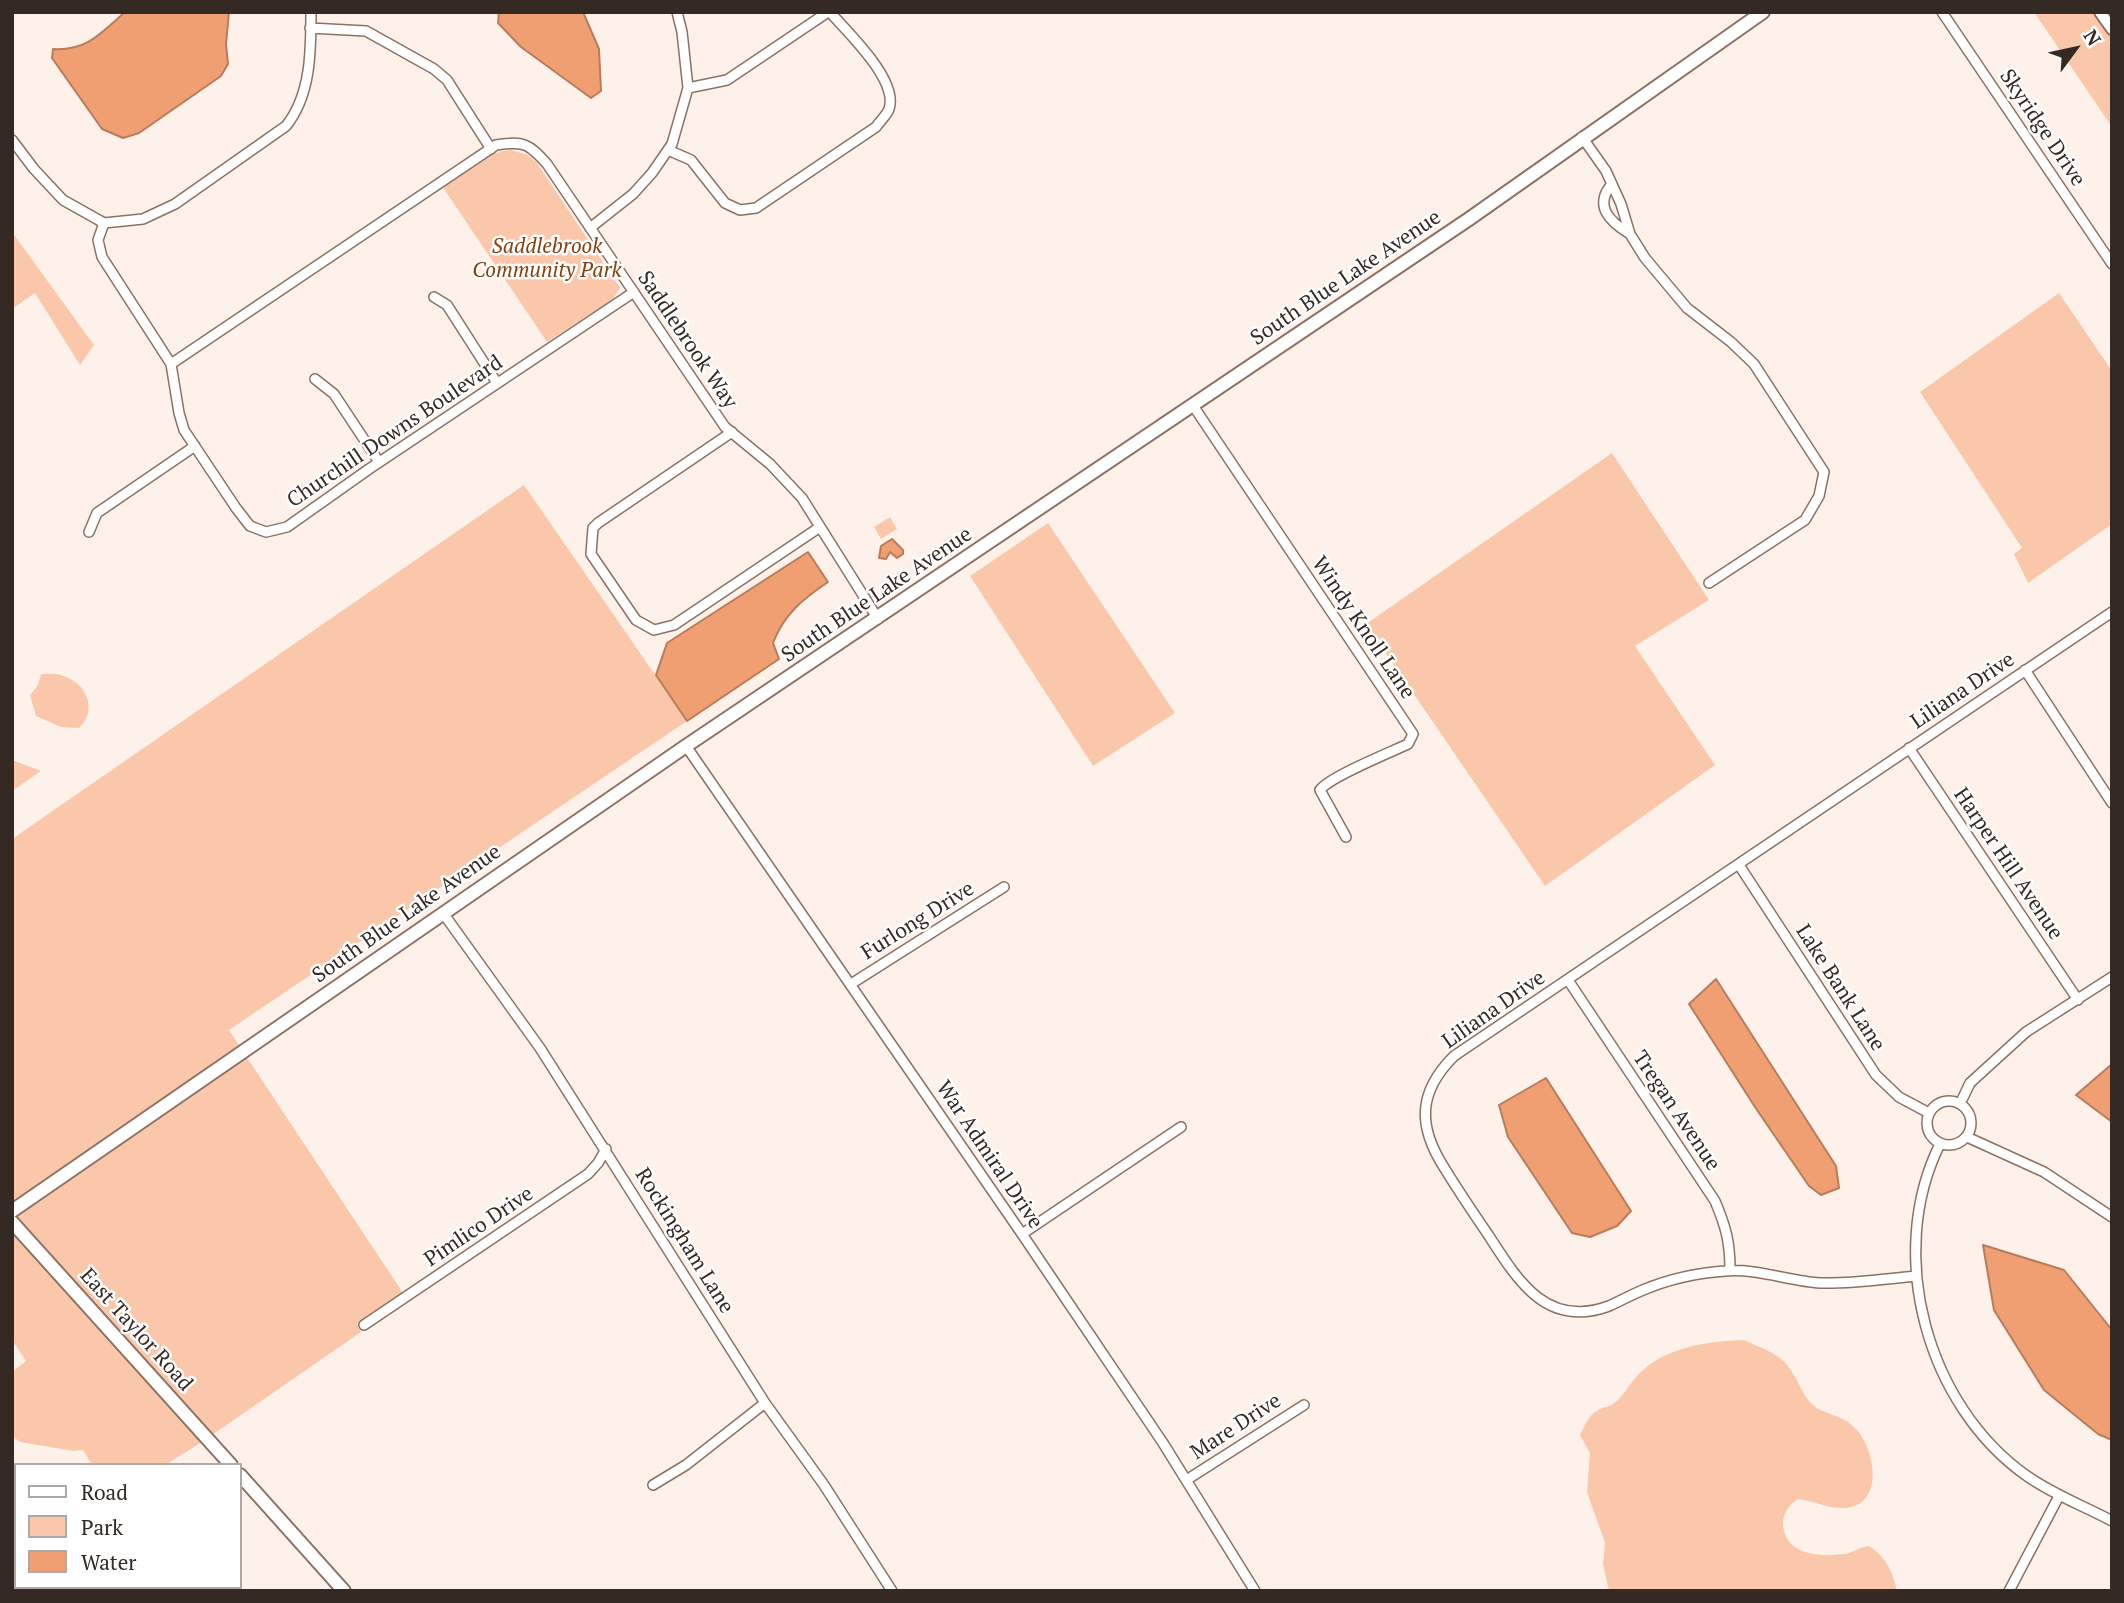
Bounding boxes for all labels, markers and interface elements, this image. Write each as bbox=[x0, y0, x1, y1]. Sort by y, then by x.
north arrow bbox=[2040, 14, 2110, 84]
text: N bbox=[2079, 24, 2107, 50]
street label: Skyridge Drive bbox=[1994, 65, 2090, 191]
street label: South Blue Lake Avenue bbox=[1246, 205, 1446, 351]
park label: Saddlebrook Community Park bbox=[472, 234, 622, 284]
street label: Saddlebrook Way bbox=[632, 267, 742, 413]
street label: Churchill Downs Boulevard bbox=[283, 350, 507, 514]
street label: South Blue Lake Avenue bbox=[777, 522, 977, 668]
street label: Windy Knoll Lane bbox=[1306, 552, 1420, 704]
street label: Liliana Drive bbox=[1906, 647, 2020, 735]
street label: Harper Hill Avenue bbox=[1948, 783, 2068, 945]
street label: South Blue Lake Avenue bbox=[308, 839, 506, 989]
street label: Furlong Drive bbox=[857, 876, 979, 966]
street label: Lake Bank Lane bbox=[1790, 920, 1890, 1056]
street label: Liliana Drive bbox=[1438, 965, 1550, 1055]
street label: Tregan Avenue bbox=[1627, 1046, 1725, 1176]
street label: War Admiral Drive bbox=[930, 1076, 1048, 1234]
street label: Rockingham Lane bbox=[629, 1164, 739, 1318]
street label: Pimlico Drive bbox=[420, 1181, 538, 1273]
street label: East Taylor Road bbox=[74, 1263, 198, 1397]
street label: Mare Drive bbox=[1186, 1388, 1286, 1466]
legend bbox=[14, 1463, 242, 1589]
text: Road bbox=[81, 1478, 128, 1506]
text: Park bbox=[81, 1513, 123, 1541]
text: Water bbox=[81, 1548, 136, 1576]

